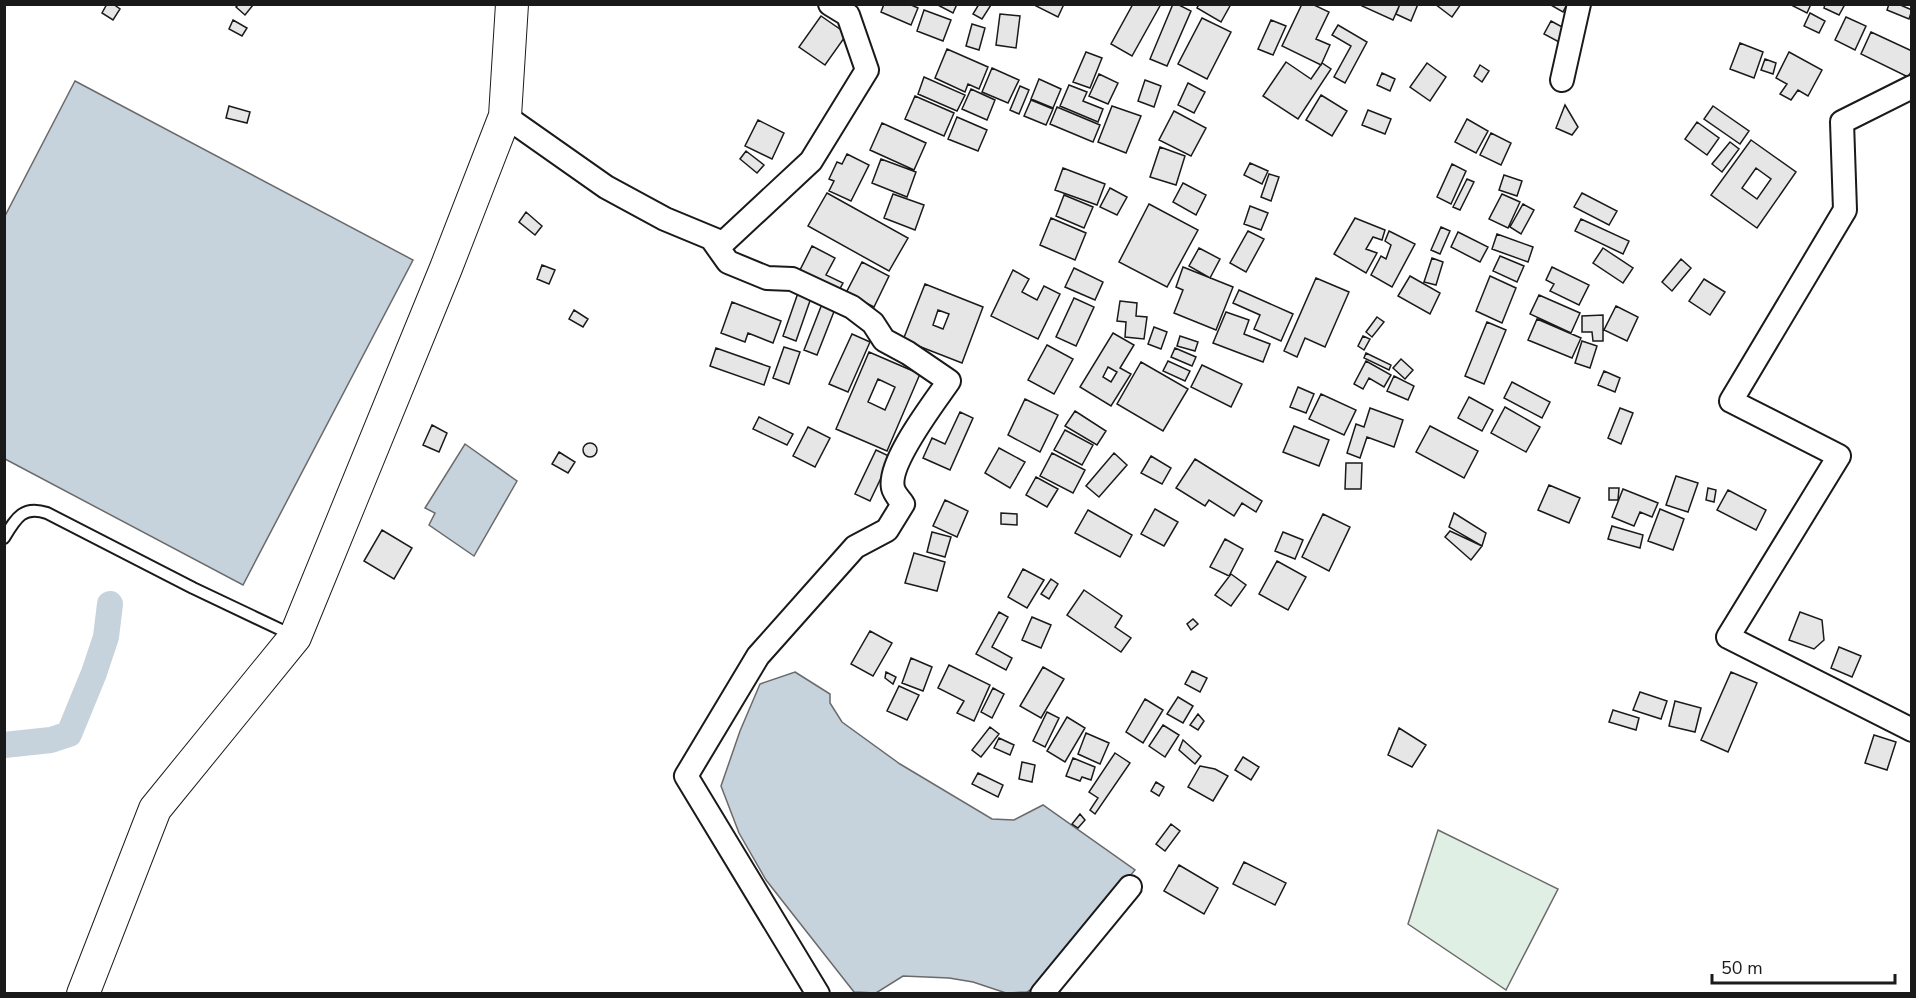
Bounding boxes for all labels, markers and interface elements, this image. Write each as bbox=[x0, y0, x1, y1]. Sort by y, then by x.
scale bar bbox=[1712, 947, 1895, 985]
text: 50 m bbox=[1721, 956, 1763, 980]

